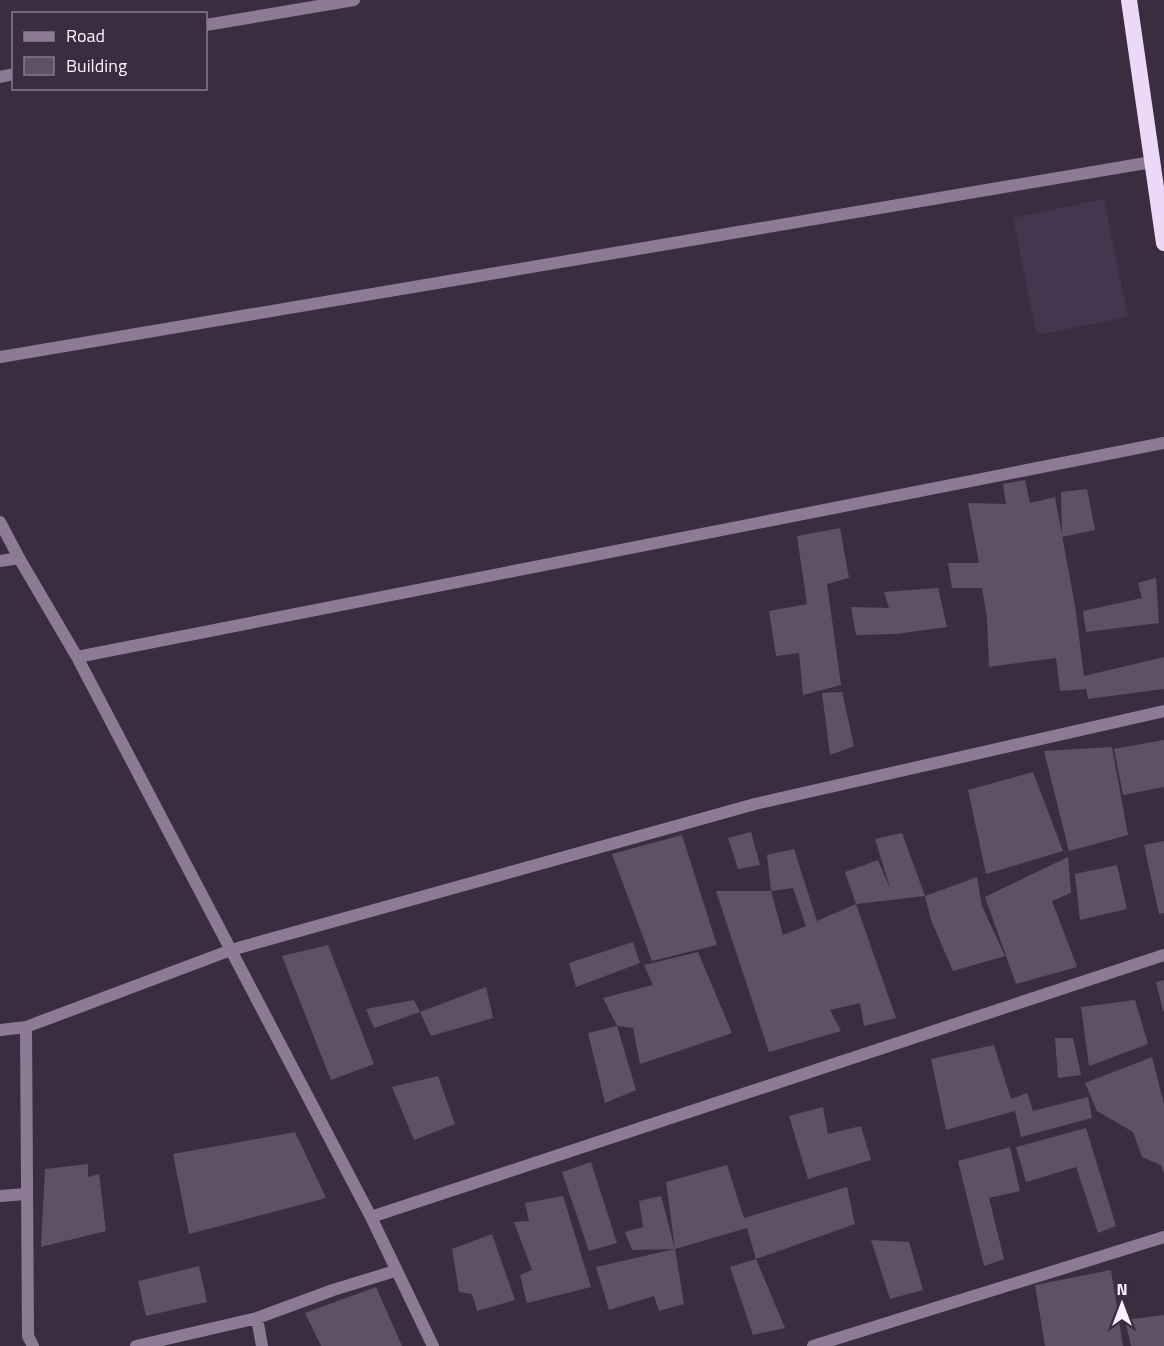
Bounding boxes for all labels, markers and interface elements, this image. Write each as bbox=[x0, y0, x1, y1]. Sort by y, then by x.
legend bbox=[12, 12, 207, 90]
text: Road bbox=[66, 22, 105, 49]
text: Building bbox=[66, 52, 127, 79]
north arrow bbox=[1092, 1274, 1152, 1334]
text: N bbox=[1116, 1277, 1128, 1301]

